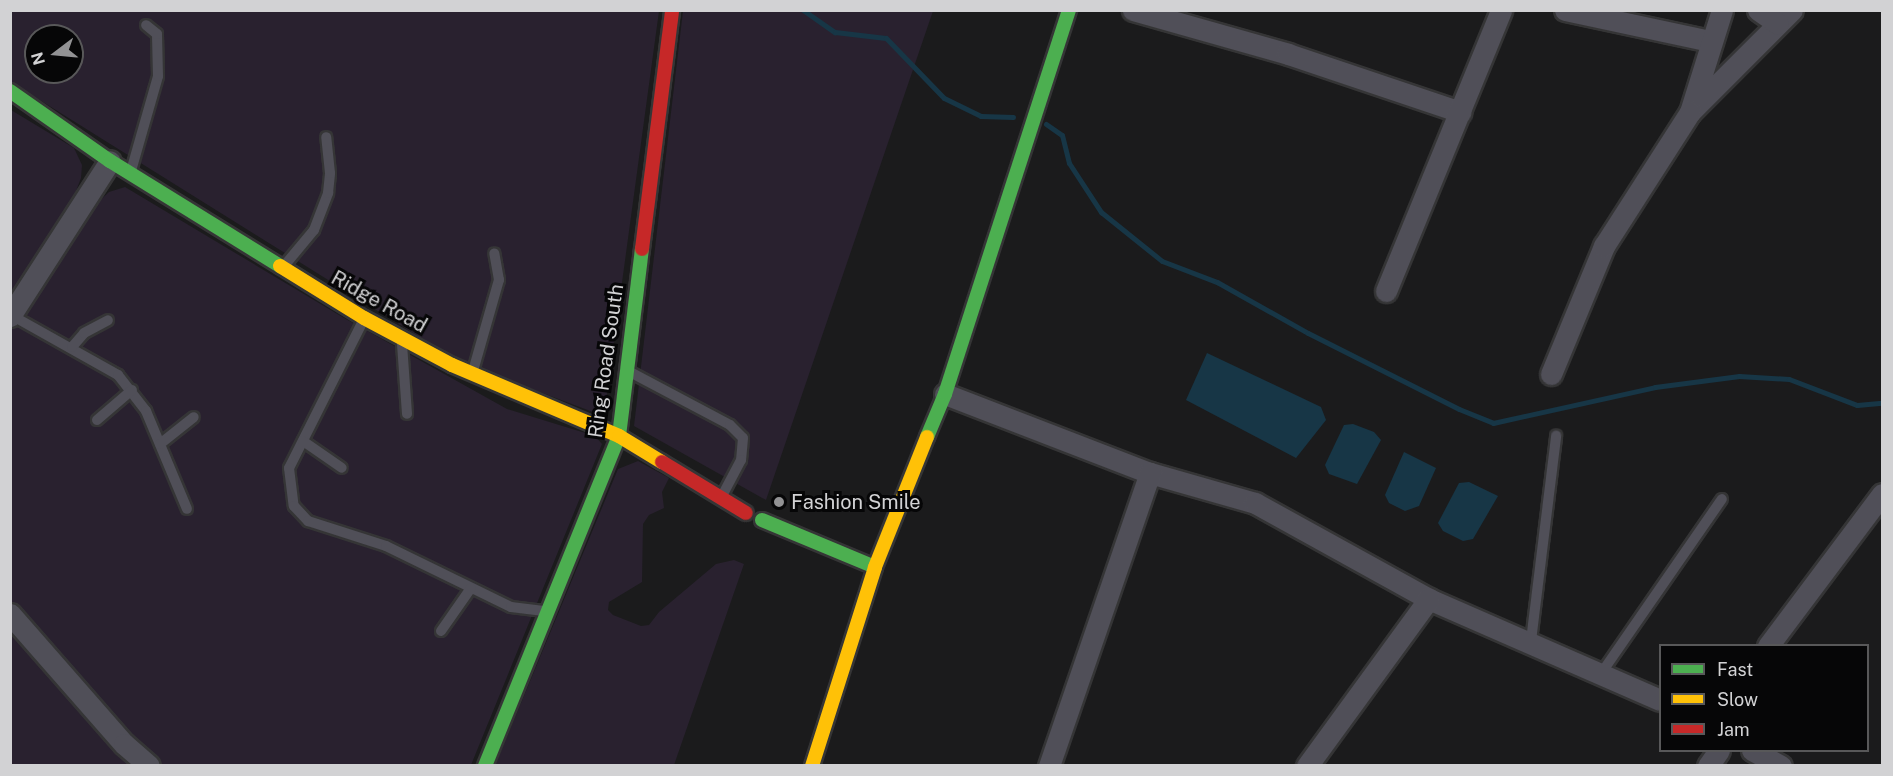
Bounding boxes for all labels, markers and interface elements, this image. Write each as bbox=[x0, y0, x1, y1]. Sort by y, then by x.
north arrow bbox=[24, 24, 84, 84]
text: N bbox=[27, 50, 49, 67]
street label: Ridge Road bbox=[327, 266, 431, 338]
street label: Ring Road South bbox=[583, 283, 629, 439]
place label: Fashion Smile bbox=[791, 490, 921, 514]
marker: Fashion Smile bbox=[772, 495, 786, 509]
legend bbox=[1659, 644, 1869, 752]
text: Fast bbox=[1717, 659, 1753, 680]
text: Slow bbox=[1717, 689, 1758, 710]
text: Jam bbox=[1717, 719, 1750, 740]

